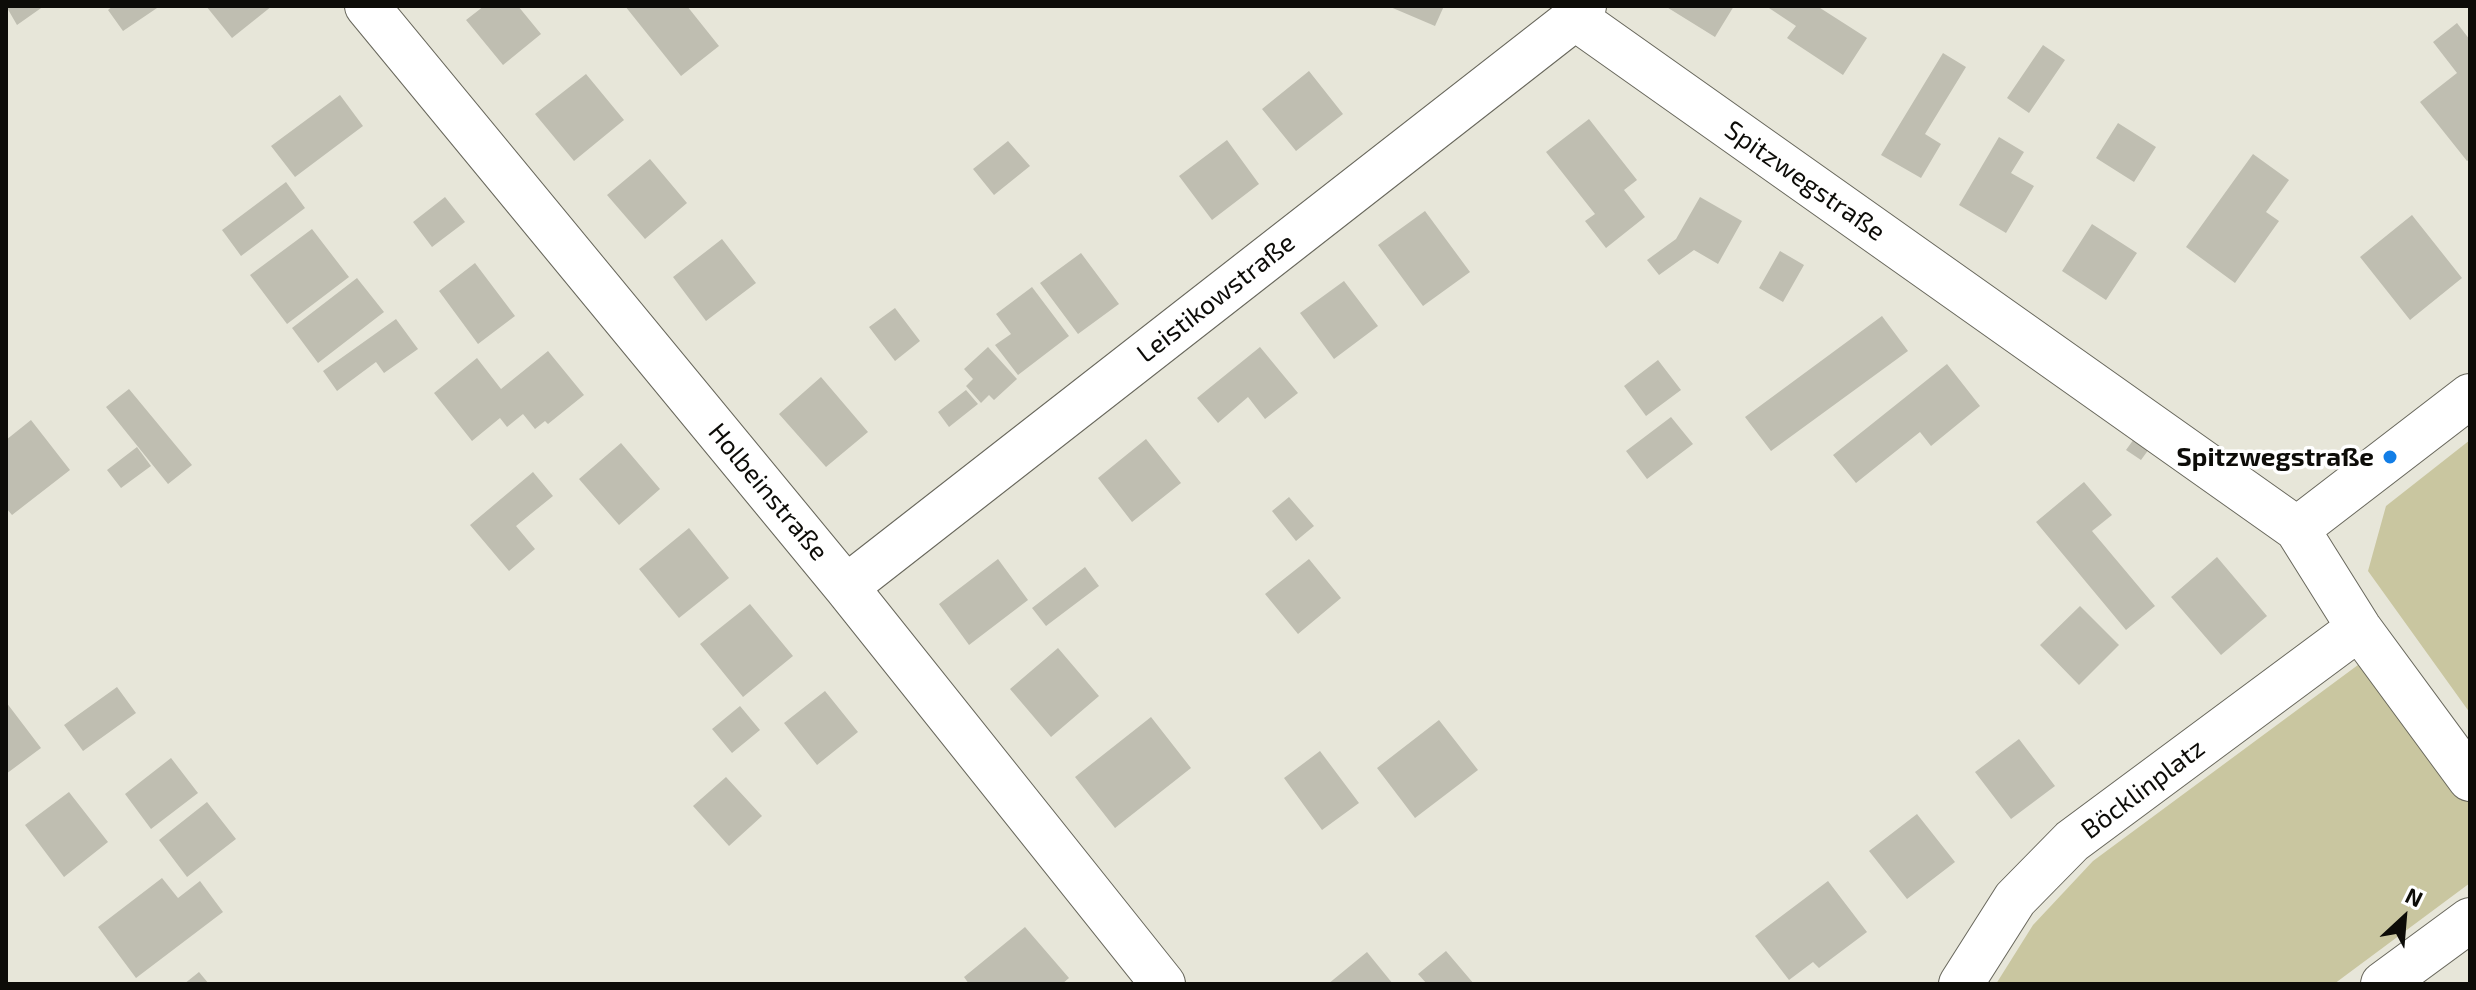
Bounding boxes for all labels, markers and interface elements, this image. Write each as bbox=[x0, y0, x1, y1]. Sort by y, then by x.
street label: Spitzwegstraße bbox=[1719, 114, 1891, 248]
street label: Leistikowstraße bbox=[1131, 227, 1301, 369]
street label: Holbeinstraße bbox=[702, 417, 834, 567]
place label: Spitzwegstraße bbox=[2177, 441, 2374, 473]
marker: Spitzwegstraße bbox=[2381, 448, 2399, 466]
street label: Böcklinplatz bbox=[2075, 733, 2211, 845]
north arrow bbox=[2364, 878, 2444, 958]
text: N bbox=[2402, 881, 2427, 912]

